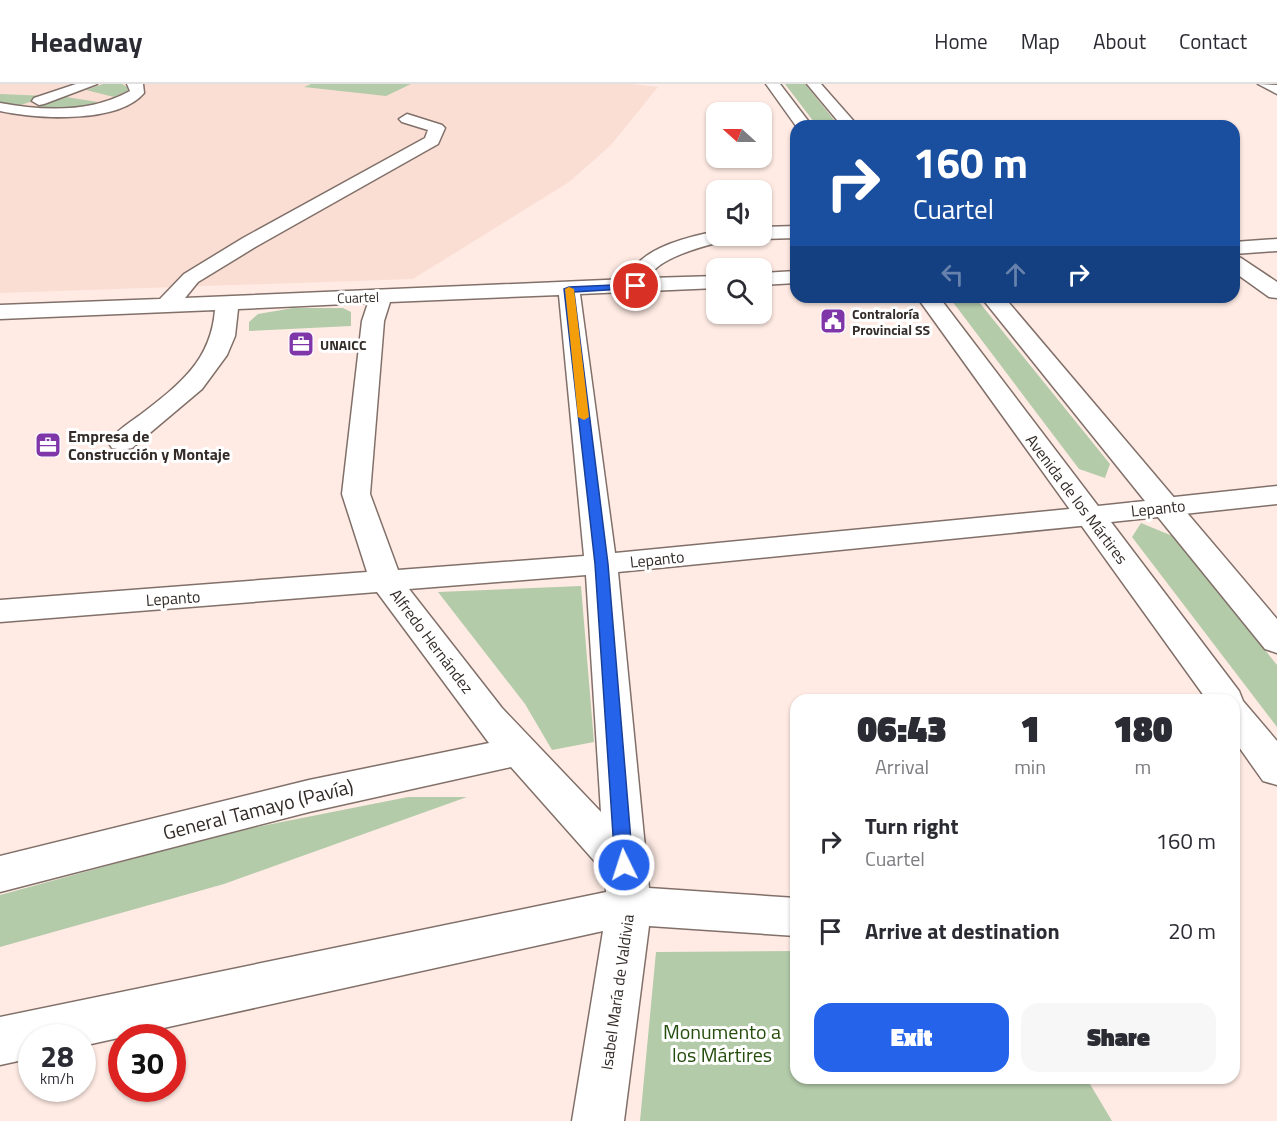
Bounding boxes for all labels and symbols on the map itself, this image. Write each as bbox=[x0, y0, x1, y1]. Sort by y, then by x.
north arrow bbox=[706, 102, 772, 168]
pin bbox=[610, 260, 661, 311]
street label: Cuartel bbox=[337, 286, 379, 308]
place label: Contraloría Provincial SS bbox=[852, 303, 931, 340]
public building icon: Contraloría Provincial SS bbox=[818, 306, 848, 336]
office icon: UNAICC bbox=[286, 329, 316, 359]
place label: UNAICC bbox=[320, 334, 367, 355]
place label: Empresa de Construcción y Montaje bbox=[68, 424, 230, 466]
street label: Avenida de los Mártires bbox=[1020, 429, 1134, 569]
office icon: Empresa de Construcción y Montaje bbox=[33, 430, 63, 460]
street label: Lepanto bbox=[1130, 493, 1186, 523]
street label: Lepanto bbox=[629, 544, 685, 574]
street label: Lepanto bbox=[145, 584, 201, 612]
street label: Alfredo Hernández bbox=[385, 584, 479, 698]
street label: General Tamayo (Pavía) bbox=[159, 770, 357, 848]
position arrow bbox=[592, 833, 656, 897]
street label: Isabel María de Valdivia bbox=[594, 913, 640, 1071]
park label: Monumento a los Mártires bbox=[663, 1016, 781, 1070]
speed limit sign: 30 bbox=[108, 1024, 186, 1102]

